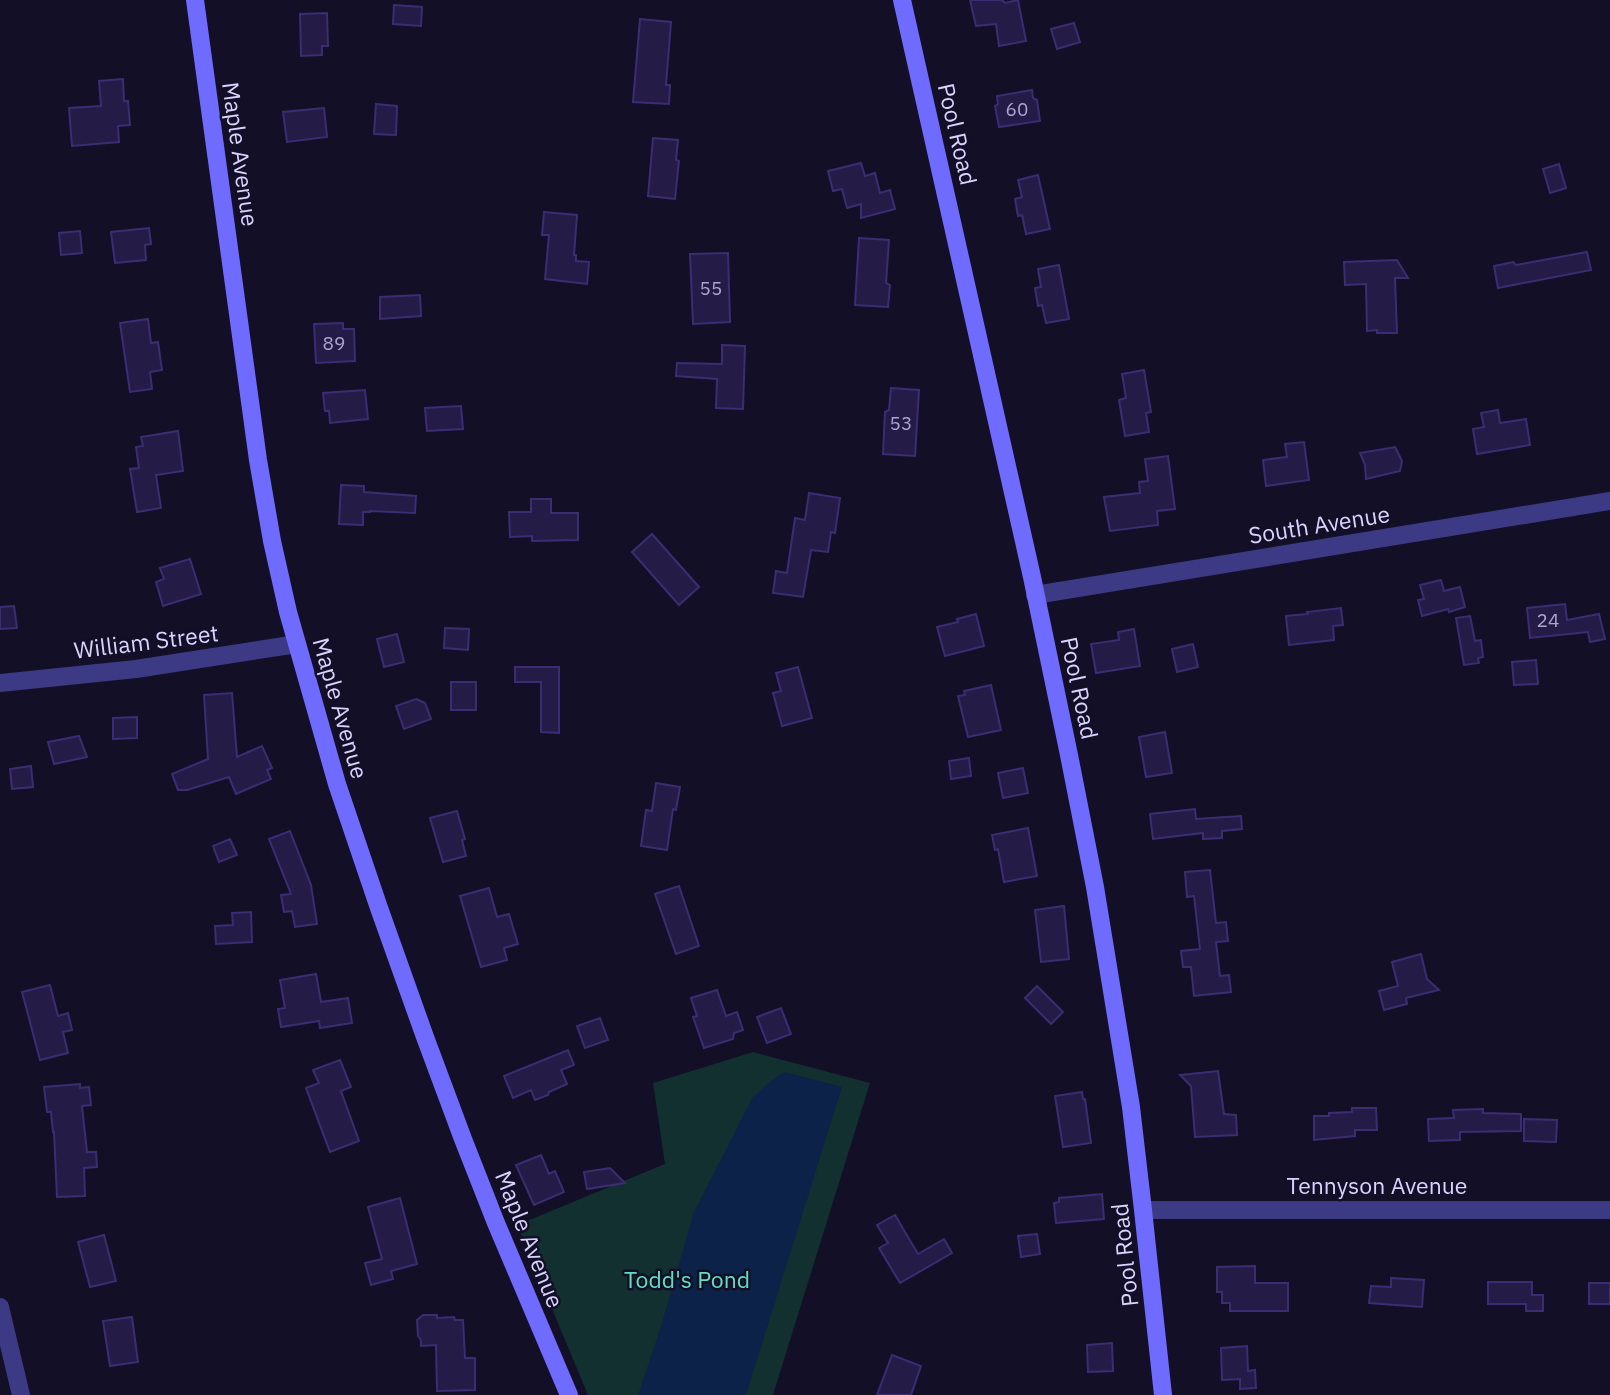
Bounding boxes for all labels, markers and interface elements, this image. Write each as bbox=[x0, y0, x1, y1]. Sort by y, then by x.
street label: Maple Avenue bbox=[216, 80, 266, 228]
street label: Pool Road bbox=[932, 80, 984, 188]
house number: 60 bbox=[1006, 97, 1028, 121]
house number: 55 bbox=[700, 276, 722, 300]
house number: 89 bbox=[323, 331, 345, 355]
house number: 53 bbox=[890, 411, 912, 435]
street label: South Avenue bbox=[1246, 498, 1392, 550]
house number: 24 bbox=[1537, 608, 1559, 632]
street label: William Street bbox=[72, 617, 220, 665]
street label: Maple Avenue bbox=[307, 634, 375, 782]
street label: Pool Road bbox=[1055, 634, 1105, 742]
street label: Maple Avenue bbox=[489, 1166, 571, 1312]
street label: Tennyson Avenue bbox=[1287, 1170, 1468, 1200]
street label: Pool Road bbox=[1104, 1202, 1144, 1308]
park label: Todd's Pond bbox=[624, 1264, 750, 1294]

